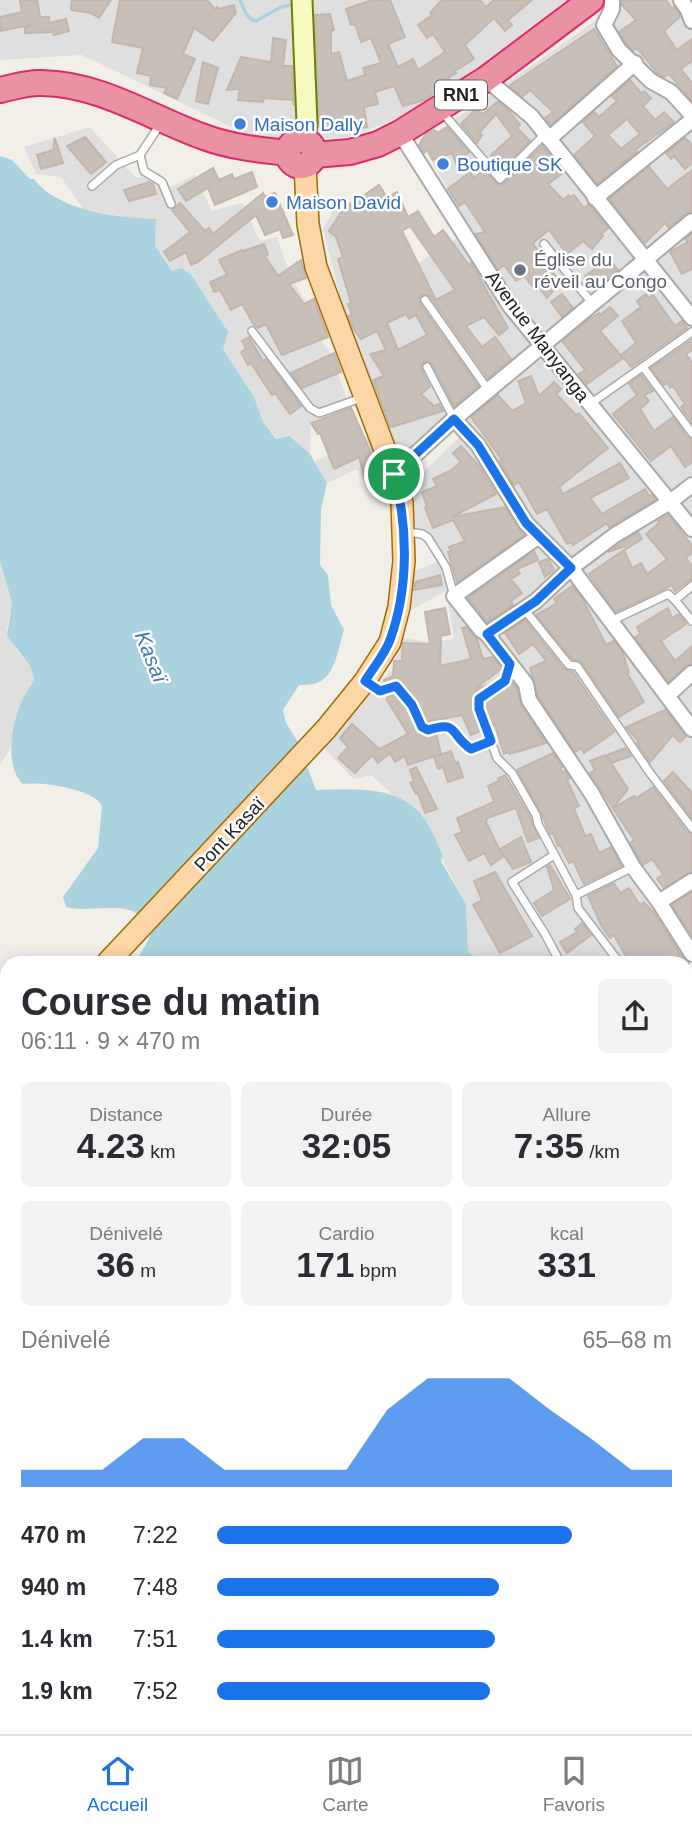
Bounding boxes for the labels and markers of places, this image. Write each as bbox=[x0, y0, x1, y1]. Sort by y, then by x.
place label: Maison Dally bbox=[254, 114, 363, 135]
marker: Maison Dally bbox=[232, 116, 248, 132]
place label: Boutique SK bbox=[457, 154, 563, 175]
marker: Boutique SK bbox=[435, 156, 451, 172]
place label: Maison David bbox=[286, 192, 401, 213]
marker: Maison David bbox=[264, 194, 280, 210]
place label: Église du réveil au Congo bbox=[534, 249, 667, 292]
marker: Église du réveil au Congo bbox=[512, 262, 528, 278]
pin bbox=[364, 444, 424, 504]

